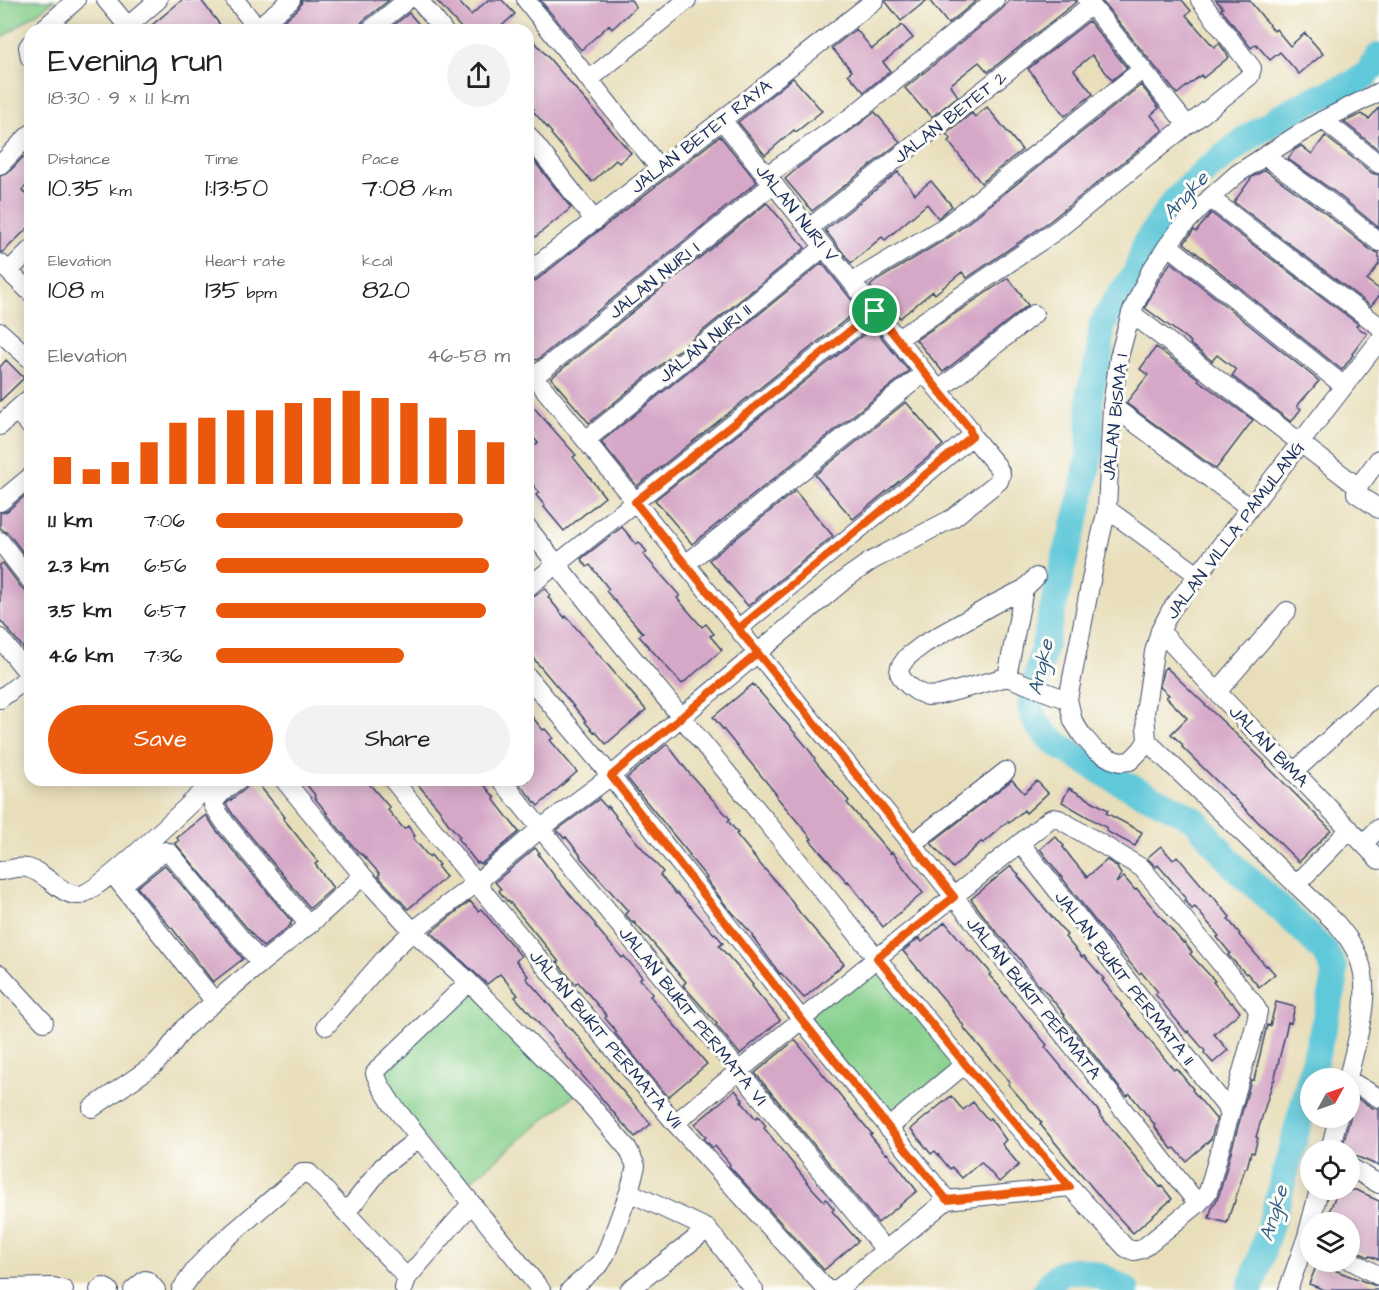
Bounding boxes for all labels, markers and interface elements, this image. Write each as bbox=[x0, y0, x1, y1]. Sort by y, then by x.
text: Evening run bbox=[48, 38, 222, 84]
button: share bbox=[447, 44, 510, 107]
street label: JALAN BETET 2 bbox=[888, 65, 1013, 170]
street label: JALAN BETET RAYA bbox=[626, 73, 777, 199]
text: 18:30 · 9 × 1.1 km bbox=[48, 84, 189, 112]
text: Distance bbox=[48, 148, 110, 170]
text: Time bbox=[205, 148, 239, 170]
text: Pace bbox=[362, 148, 399, 170]
street label: JALAN NURI V bbox=[749, 159, 844, 267]
water label: Angke bbox=[1156, 165, 1217, 226]
text: 10.35 bbox=[48, 170, 103, 206]
text: 1:13:50 bbox=[205, 170, 268, 206]
text: 7:08 bbox=[362, 170, 416, 206]
text: km bbox=[103, 180, 132, 202]
text: /km bbox=[416, 180, 452, 202]
street label: JALAN NURI I bbox=[604, 236, 705, 325]
text: Elevation bbox=[48, 250, 111, 272]
text: Heart rate bbox=[205, 250, 285, 272]
text: kcal bbox=[362, 250, 393, 272]
text: 108 bbox=[48, 272, 85, 308]
text: 135 bbox=[205, 272, 240, 308]
text: 820 bbox=[362, 272, 410, 308]
text: m bbox=[85, 282, 103, 304]
text: bpm bbox=[240, 282, 277, 304]
pin bbox=[849, 285, 900, 336]
icon: arrive bbox=[858, 294, 891, 327]
street label: JALAN NURI II bbox=[653, 298, 757, 389]
text: Elevation bbox=[48, 342, 127, 370]
text: 46–58 m bbox=[427, 342, 510, 370]
street label: JALAN BISMA 1 bbox=[1096, 353, 1135, 481]
street label: JALAN VILLA PAMULANG bbox=[1160, 436, 1311, 624]
text: 1.1 km bbox=[48, 507, 92, 535]
text: 7:06 bbox=[144, 507, 185, 535]
text: 2.3 km bbox=[48, 552, 108, 580]
text: 6:56 bbox=[144, 552, 187, 580]
text: 3.5 km bbox=[48, 597, 111, 625]
text: 6:57 bbox=[144, 597, 186, 625]
water label: Angke bbox=[1021, 636, 1062, 698]
text: 4.6 km bbox=[48, 642, 113, 670]
text: 7:36 bbox=[144, 642, 182, 670]
street label: JALAN BIMA bbox=[1223, 700, 1315, 793]
button: Save bbox=[48, 705, 273, 774]
button: Share bbox=[285, 705, 510, 774]
street label: JALAN BUKIT PERMATA II bbox=[1048, 886, 1201, 1071]
street label: JALAN BUKIT PERMATA bbox=[960, 912, 1107, 1085]
street label: JALAN BUKIT PERMATA VI bbox=[612, 921, 773, 1111]
street label: JALAN BUKIT PERMATA VII bbox=[523, 945, 688, 1134]
north arrow bbox=[1300, 1068, 1360, 1128]
map controls bbox=[1300, 1068, 1360, 1272]
button: locate bbox=[1300, 1140, 1360, 1200]
water label: Angke bbox=[1252, 1181, 1297, 1245]
button: layers bbox=[1300, 1212, 1360, 1272]

